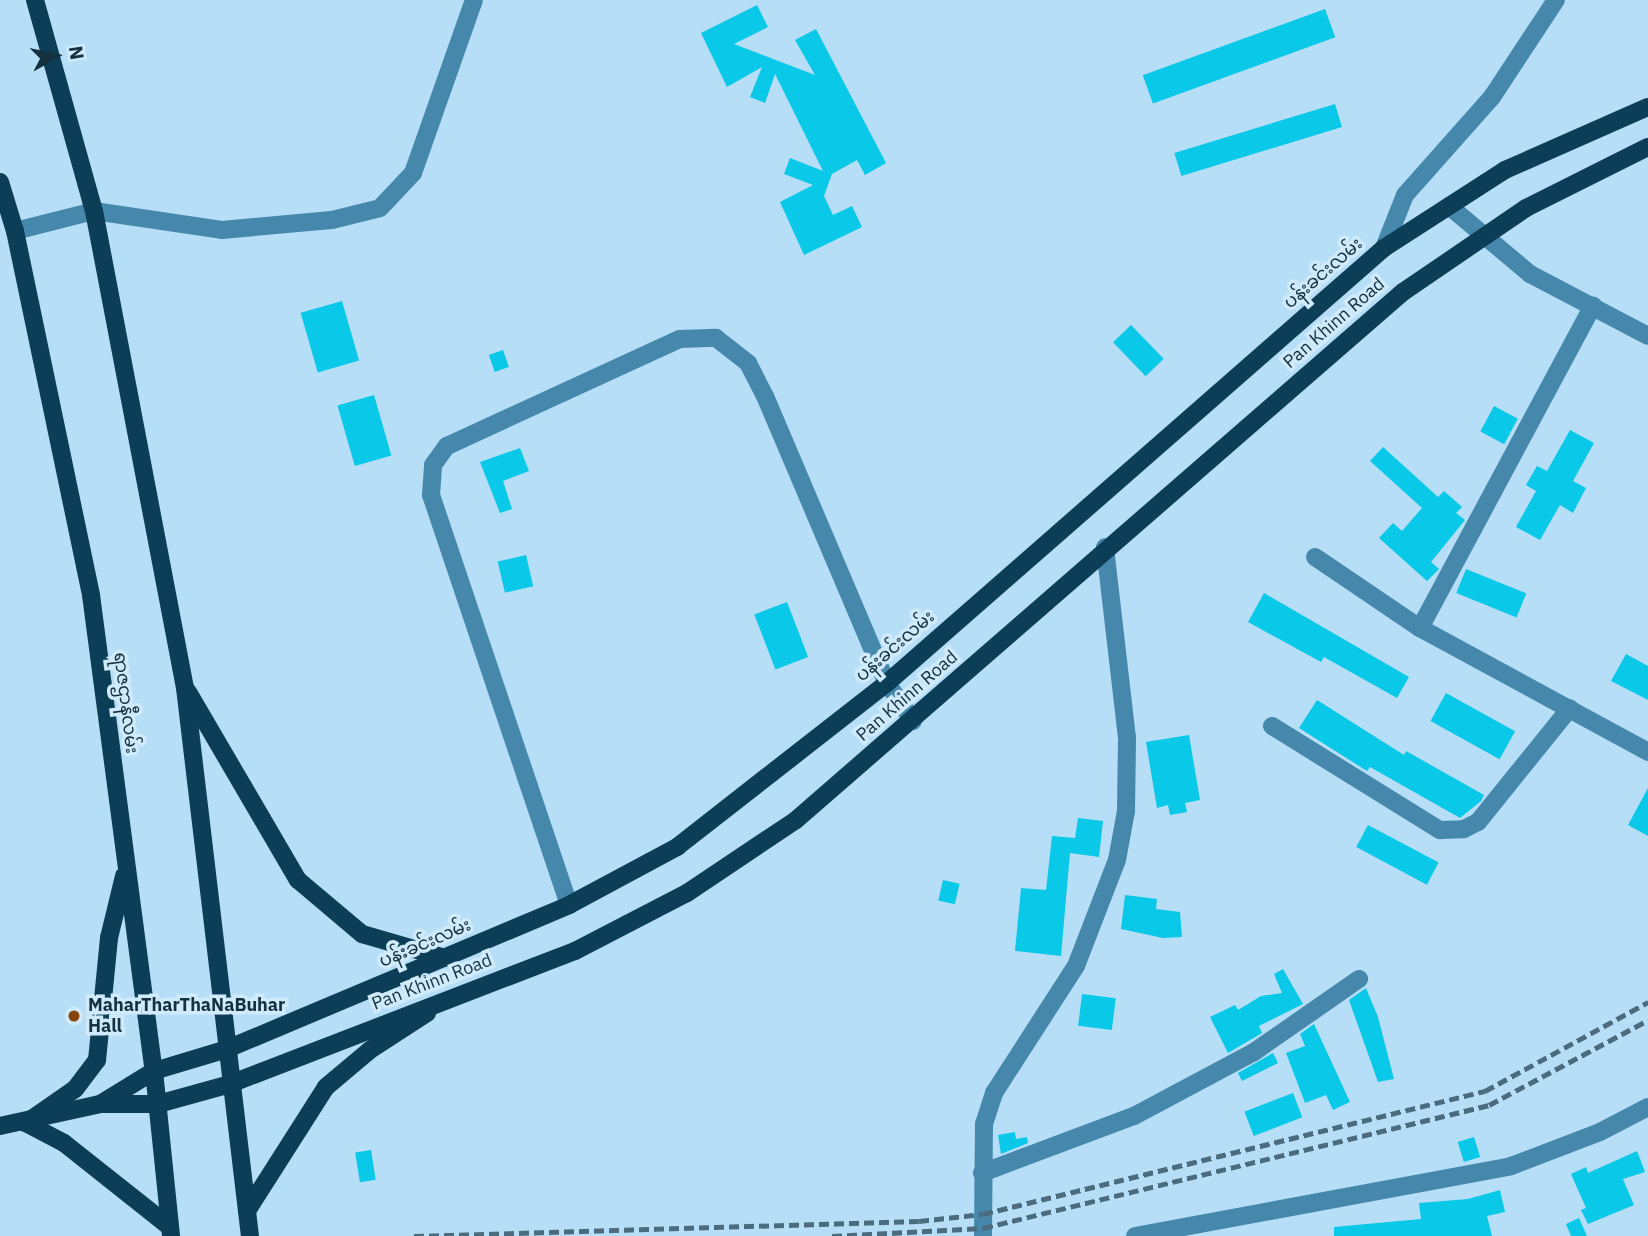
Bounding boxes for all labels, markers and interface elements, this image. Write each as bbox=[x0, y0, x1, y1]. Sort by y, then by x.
north arrow bbox=[21, 21, 91, 91]
text: N bbox=[64, 44, 90, 61]
street label: ပန်းခင်းလမ်း bbox=[1279, 233, 1367, 313]
street label: Pan Khinn Road bbox=[1279, 273, 1389, 373]
street label: ပန်းခင်းလမ်း bbox=[851, 606, 939, 686]
street label: Pan Khinn Road bbox=[852, 646, 962, 746]
street label: ရာဇဌာနီလမ်း bbox=[109, 651, 143, 755]
street label: ပန်းခင်းလမ်း bbox=[376, 914, 474, 972]
street label: Pan Khinn Road bbox=[369, 949, 495, 1015]
place label: MaharTharThaNaBuhar Hall bbox=[88, 995, 285, 1038]
marker: MaharTharThaNaBuhar Hall bbox=[66, 1008, 82, 1024]

